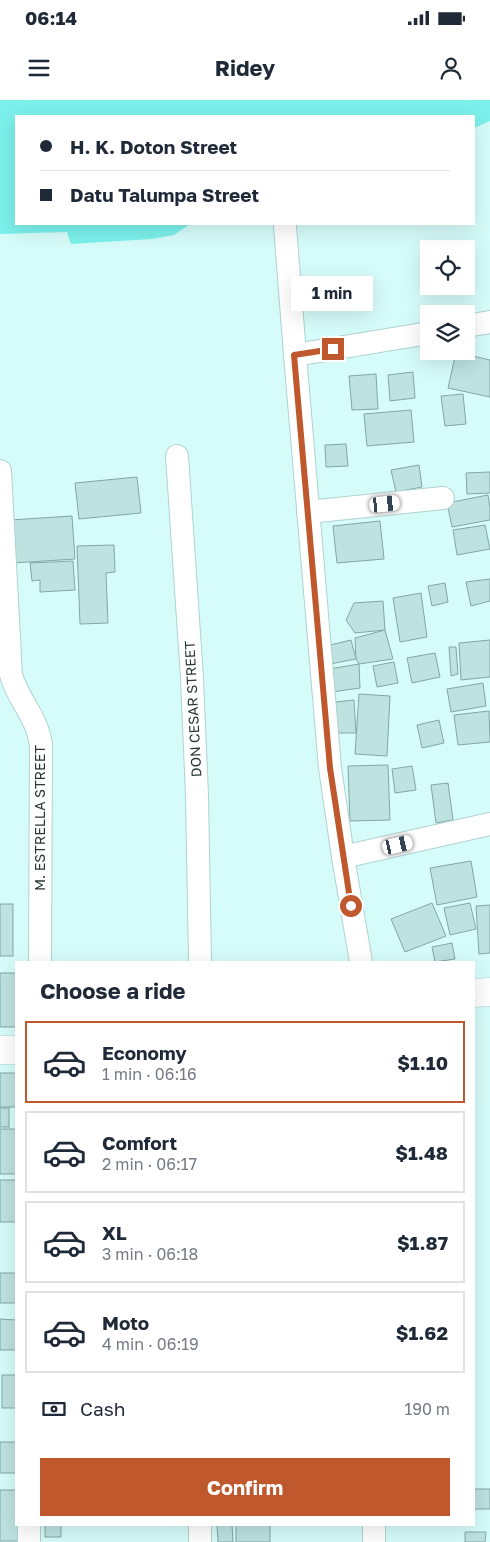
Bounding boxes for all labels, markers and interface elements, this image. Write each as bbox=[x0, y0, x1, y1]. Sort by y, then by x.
text: 06:14 bbox=[25, 6, 77, 29]
icon: menu bbox=[25, 54, 53, 82]
text: Ridey bbox=[215, 54, 275, 81]
icon: person bbox=[437, 54, 465, 82]
text: H. K. Doton Street bbox=[70, 135, 237, 158]
text: Datu Talumpa Street bbox=[70, 183, 259, 206]
map controls bbox=[420, 240, 475, 360]
button: locate bbox=[420, 240, 475, 295]
callout: 1 min bbox=[292, 276, 374, 312]
text: 1 min bbox=[312, 283, 352, 303]
button: layers bbox=[420, 305, 475, 360]
route end bbox=[322, 338, 344, 360]
car bbox=[369, 495, 400, 513]
street label: DON CESAR STREET bbox=[180, 640, 205, 778]
street label: M. ESTRELLA STREET bbox=[31, 745, 48, 891]
car bbox=[381, 834, 414, 856]
route start bbox=[340, 895, 362, 917]
text: Choose a ride bbox=[40, 977, 186, 1004]
icon: car bbox=[42, 1040, 87, 1085]
text: Economy bbox=[102, 1041, 187, 1064]
text: $1.10 bbox=[397, 1051, 448, 1074]
text: 1 min · 06:16 bbox=[102, 1064, 197, 1084]
icon: car bbox=[42, 1130, 87, 1175]
text: Comfort bbox=[102, 1131, 177, 1154]
text: $1.48 bbox=[395, 1141, 448, 1164]
text: 2 min · 06:17 bbox=[102, 1154, 197, 1174]
icon: car bbox=[42, 1220, 87, 1265]
text: XL bbox=[102, 1221, 127, 1244]
text: $1.87 bbox=[397, 1231, 448, 1254]
text: 3 min · 06:18 bbox=[102, 1244, 198, 1264]
icon: car bbox=[42, 1310, 87, 1355]
text: Moto bbox=[102, 1311, 149, 1334]
text: $1.62 bbox=[396, 1321, 448, 1344]
text: 4 min · 06:19 bbox=[102, 1334, 199, 1354]
icon: cash bbox=[40, 1395, 68, 1423]
text: Cash bbox=[80, 1397, 125, 1420]
text: 190 m bbox=[404, 1399, 450, 1419]
button: Confirm bbox=[40, 1458, 450, 1516]

